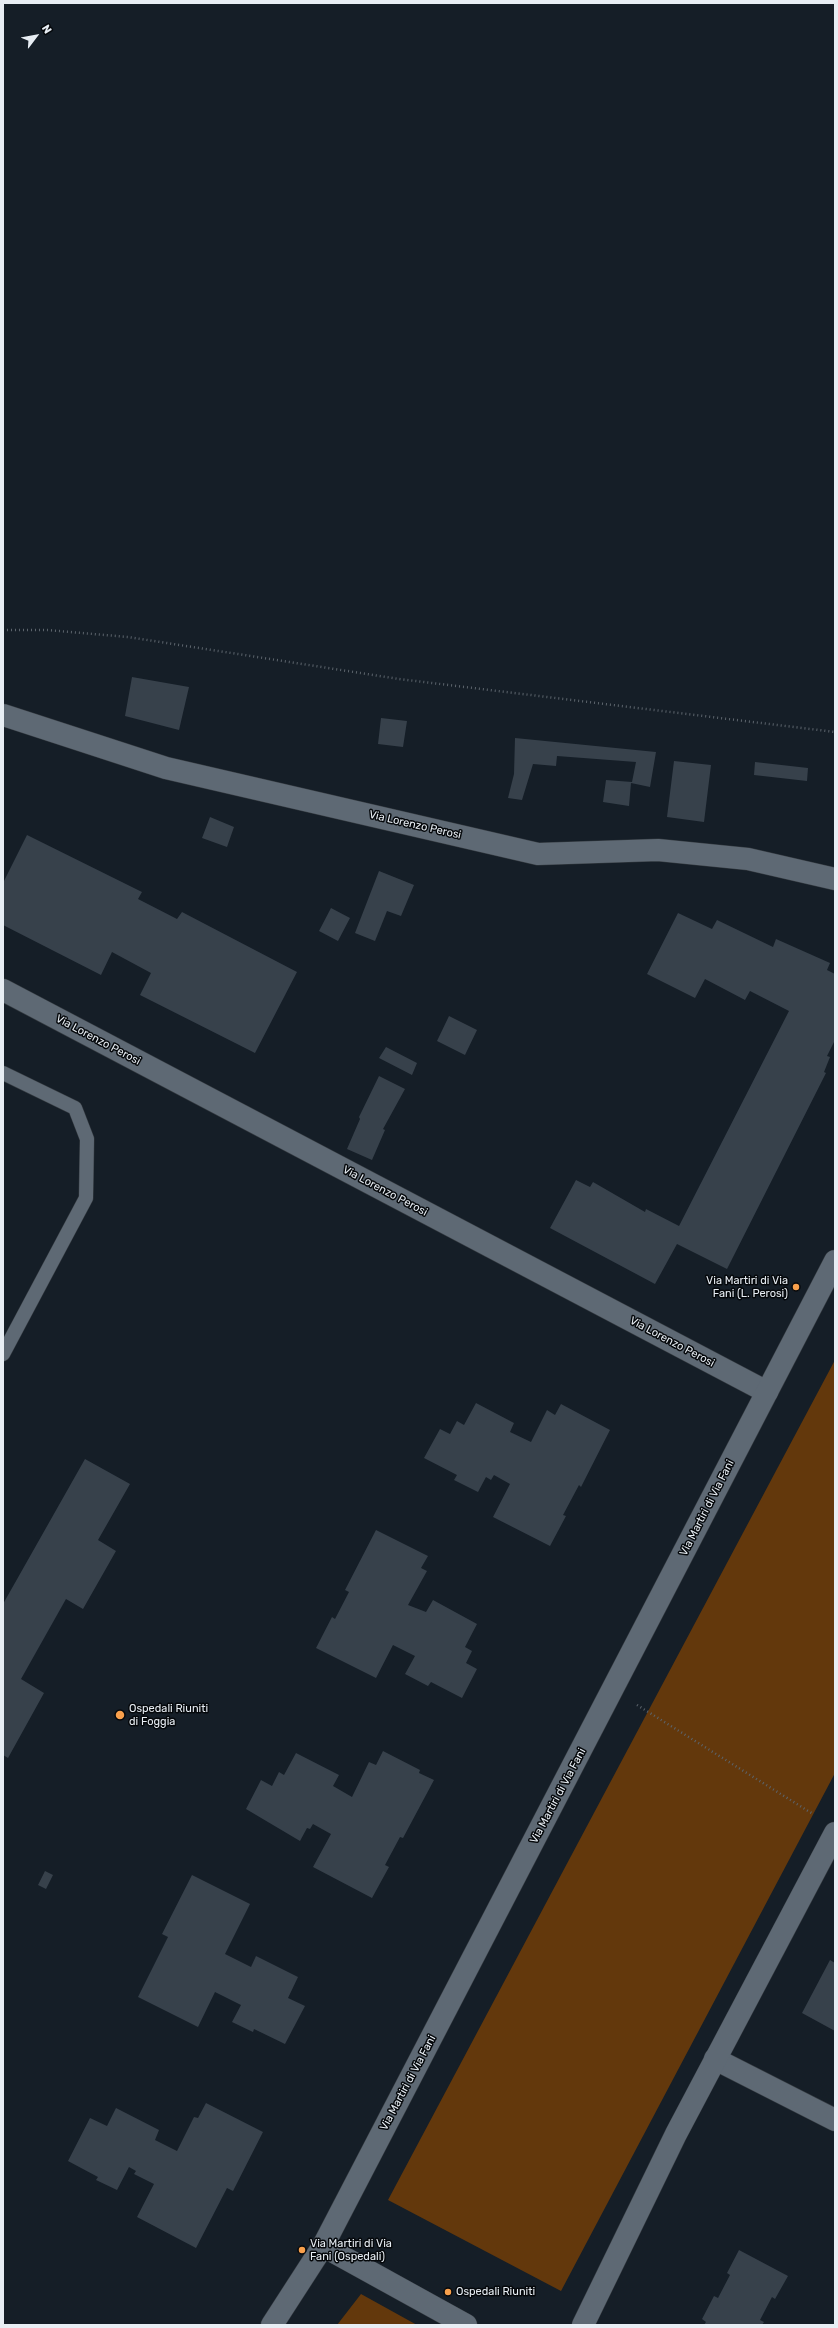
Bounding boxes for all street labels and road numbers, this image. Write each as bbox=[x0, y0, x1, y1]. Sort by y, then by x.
street label: Via Lorenzo Perosi bbox=[368, 808, 462, 842]
street label: Via Lorenzo Perosi bbox=[53, 1012, 143, 1068]
street label: Via Lorenzo Perosi bbox=[340, 1163, 430, 1219]
street label: Via Lorenzo Perosi bbox=[627, 1314, 717, 1370]
street label: Via Martiri di Via Fani bbox=[677, 1458, 737, 1558]
street label: Via Martiri di Via Fani bbox=[527, 1746, 589, 1846]
street label: Via Martiri di Via Fani bbox=[377, 2033, 439, 2133]

